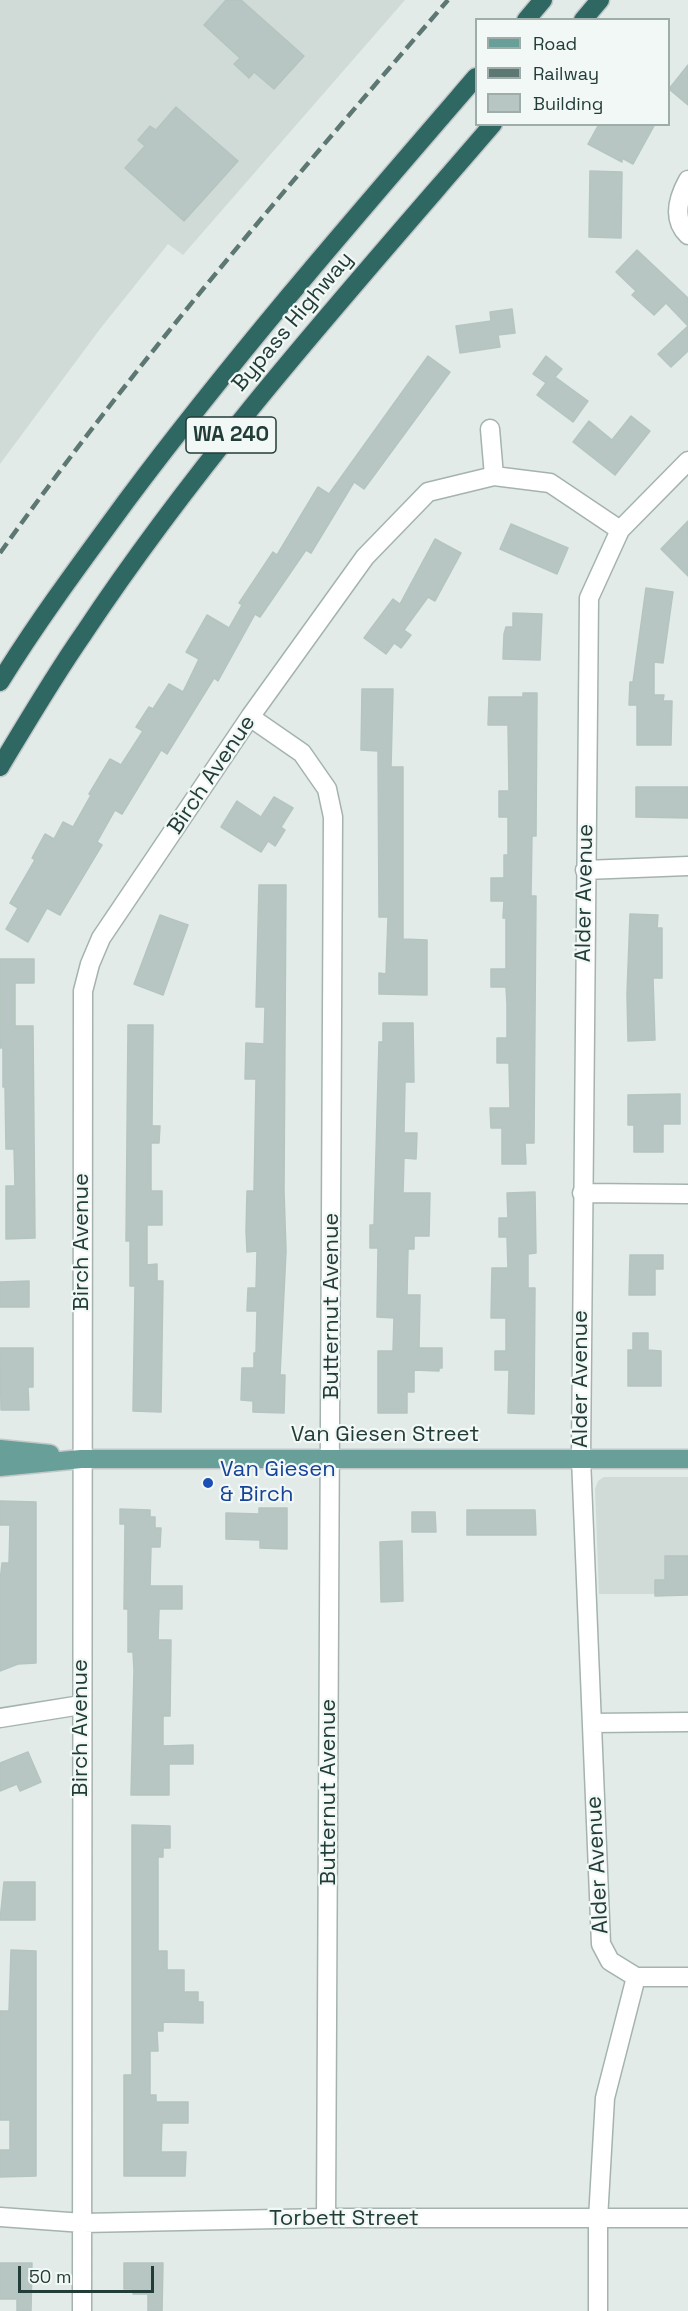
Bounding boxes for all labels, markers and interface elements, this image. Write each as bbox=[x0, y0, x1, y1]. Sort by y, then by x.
legend bbox=[475, 18, 670, 126]
text: Road bbox=[533, 32, 577, 55]
text: Railway bbox=[533, 62, 599, 85]
text: Building bbox=[533, 92, 603, 115]
street label: Bypass Highway bbox=[227, 247, 359, 397]
road number: WA 240 bbox=[186, 417, 276, 453]
street label: Birch Avenue bbox=[163, 710, 261, 840]
street label: Alder Avenue bbox=[571, 824, 599, 962]
street label: Birch Avenue bbox=[69, 1173, 95, 1311]
street label: Butternut Avenue bbox=[319, 1213, 345, 1399]
street label: Alder Avenue bbox=[568, 1310, 594, 1448]
street label: Van Giesen Street bbox=[291, 1422, 479, 1448]
place label: Van Giesen & Birch bbox=[220, 1457, 336, 1508]
marker: Van Giesen & Birch bbox=[201, 1476, 215, 1490]
street label: Birch Avenue bbox=[68, 1659, 94, 1797]
street label: Butternut Avenue bbox=[316, 1699, 342, 1885]
street label: Alder Avenue bbox=[581, 1795, 615, 1935]
street label: Torbett Street bbox=[269, 2206, 419, 2232]
scale bar bbox=[21, 2254, 158, 2292]
text: 50 m bbox=[29, 2265, 71, 2288]

